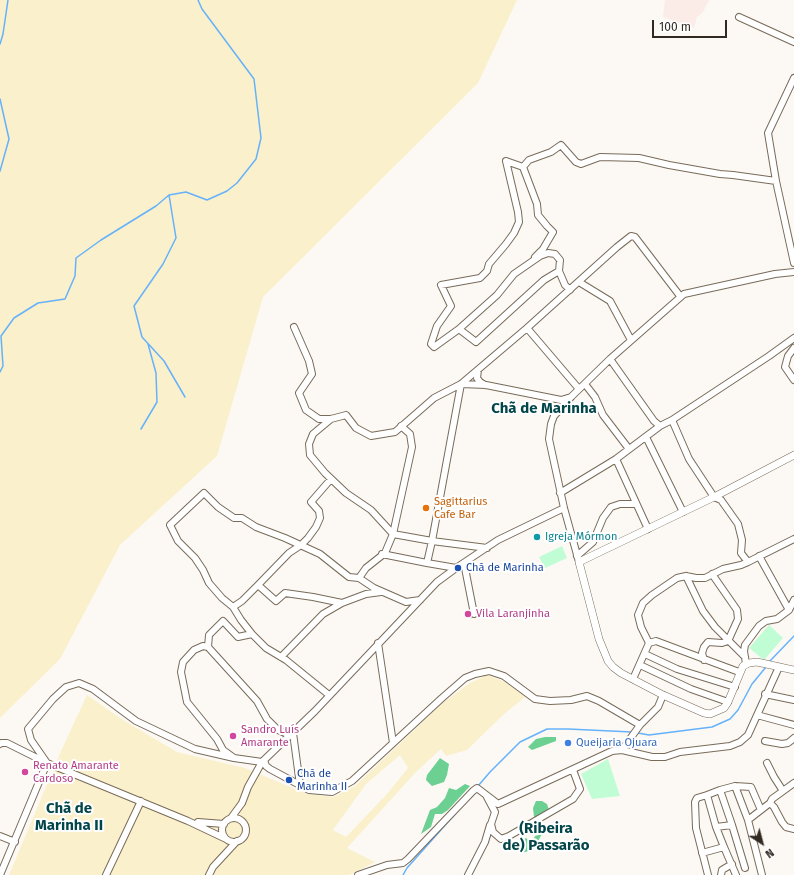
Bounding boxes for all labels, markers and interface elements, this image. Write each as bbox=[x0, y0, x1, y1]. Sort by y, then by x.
scale bar bbox=[654, 12, 729, 38]
text: 100 m bbox=[659, 20, 691, 34]
district label: Chã de Marinha bbox=[491, 400, 597, 418]
place label: Sagittarius Cafe Bar bbox=[434, 495, 487, 521]
marker: Sagittarius Cafe Bar bbox=[421, 503, 431, 513]
place label: Igreja Mórmon bbox=[545, 530, 617, 544]
marker: Igreja Mórmon bbox=[532, 532, 542, 542]
place label: Chã de Marinha bbox=[466, 561, 544, 575]
marker: Chã de Marinha bbox=[453, 563, 463, 573]
place label: Vila Laranjinha bbox=[476, 607, 550, 621]
marker: Vila Laranjinha bbox=[463, 609, 473, 619]
place label: Sandro Luís Amarante bbox=[241, 723, 299, 749]
marker: Sandro Luís Amarante bbox=[228, 731, 238, 741]
place label: Queijaria Ojuara bbox=[576, 736, 657, 750]
marker: Queijaria Ojuara bbox=[563, 738, 573, 748]
place label: Renato Amarante Cardoso bbox=[33, 759, 119, 785]
marker: Renato Amarante Cardoso bbox=[20, 767, 30, 777]
place label: Chã de Marinha II bbox=[297, 767, 347, 793]
marker: Chã de Marinha II bbox=[284, 775, 294, 785]
district label: Chã de Marinha II bbox=[35, 800, 103, 835]
district label: (Ribeira de) Passarão bbox=[503, 820, 589, 855]
north arrow bbox=[742, 823, 782, 863]
text: N bbox=[763, 846, 776, 861]

